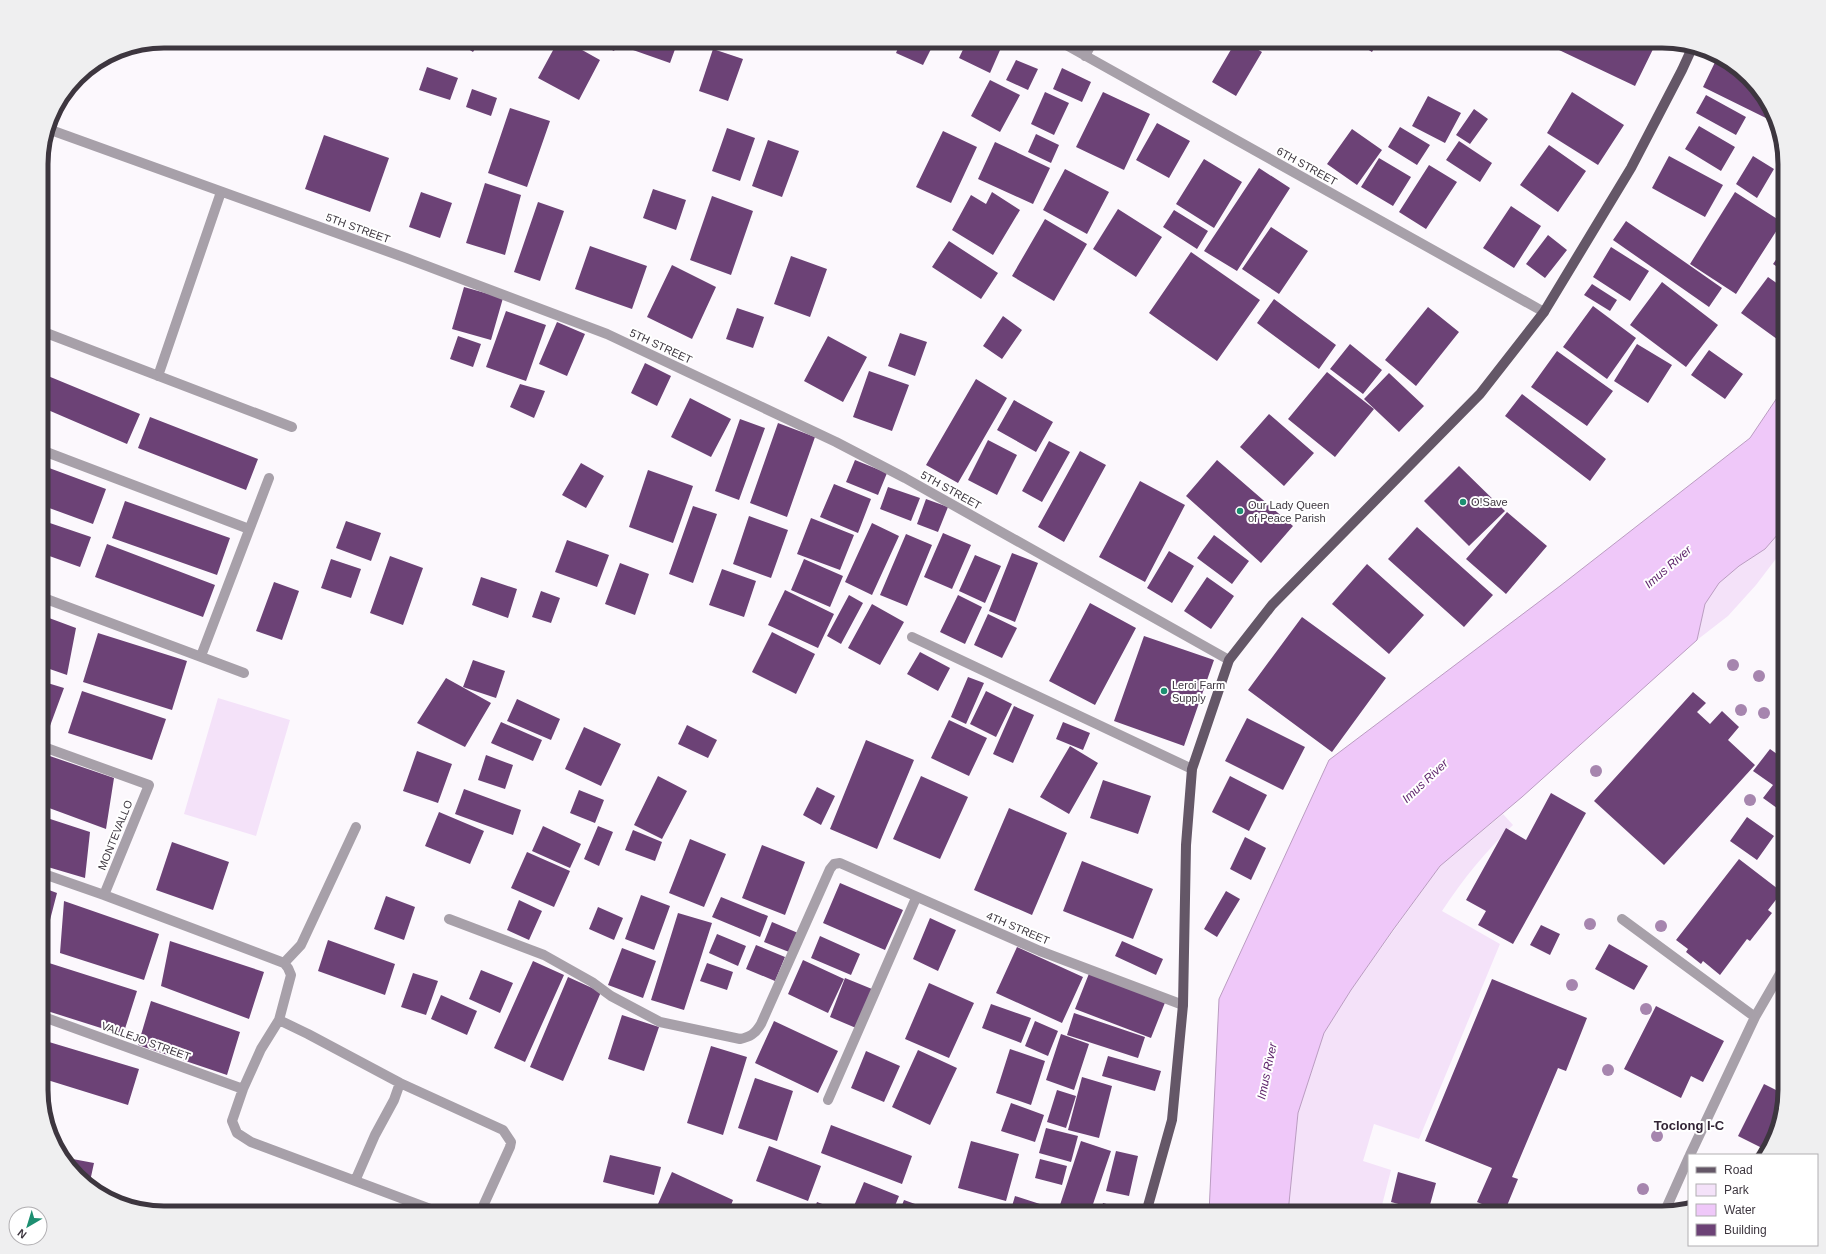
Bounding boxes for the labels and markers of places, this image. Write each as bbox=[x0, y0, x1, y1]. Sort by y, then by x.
place label: O!Save bbox=[1471, 496, 1508, 508]
marker: O!Save bbox=[1458, 497, 1468, 507]
place label: Our Lady Queen of Peace Parish bbox=[1248, 499, 1329, 524]
marker: Our Lady Queen of Peace Parish bbox=[1235, 506, 1245, 516]
place label: Leroi Farm Supply bbox=[1172, 679, 1225, 704]
marker: Leroi Farm Supply bbox=[1159, 686, 1169, 696]

